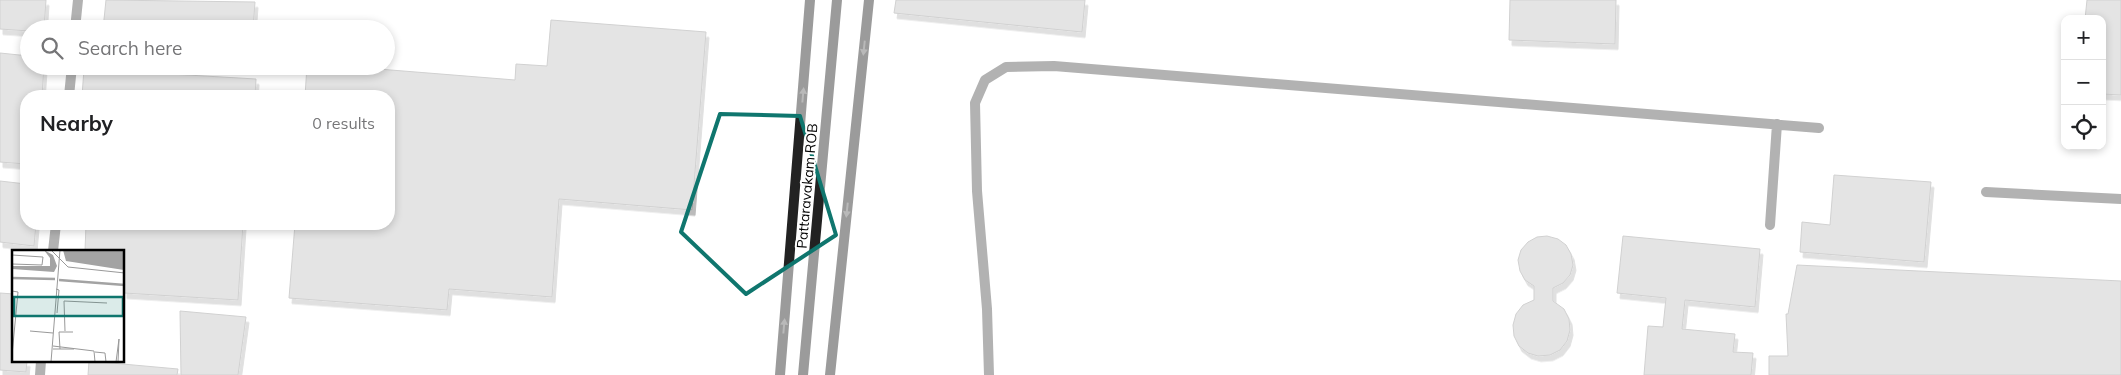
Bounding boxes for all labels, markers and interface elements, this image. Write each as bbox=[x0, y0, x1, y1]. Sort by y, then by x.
map controls bbox=[2061, 15, 2106, 150]
button: + bbox=[2061, 15, 2106, 60]
search box bbox=[20, 20, 395, 75]
icon: search bbox=[38, 34, 66, 62]
text: Search here bbox=[78, 36, 182, 60]
one-way arrow bbox=[859, 41, 867, 57]
button: − bbox=[2061, 60, 2106, 105]
one-way arrow bbox=[799, 86, 807, 102]
button: locate bbox=[2061, 105, 2106, 150]
text: Nearby bbox=[40, 110, 113, 136]
text: 0 results bbox=[312, 113, 375, 133]
street label: Pattaravakam ROB bbox=[793, 123, 821, 249]
one-way arrow bbox=[843, 202, 851, 218]
inset map bbox=[12, 250, 125, 362]
one-way arrow bbox=[780, 318, 788, 334]

